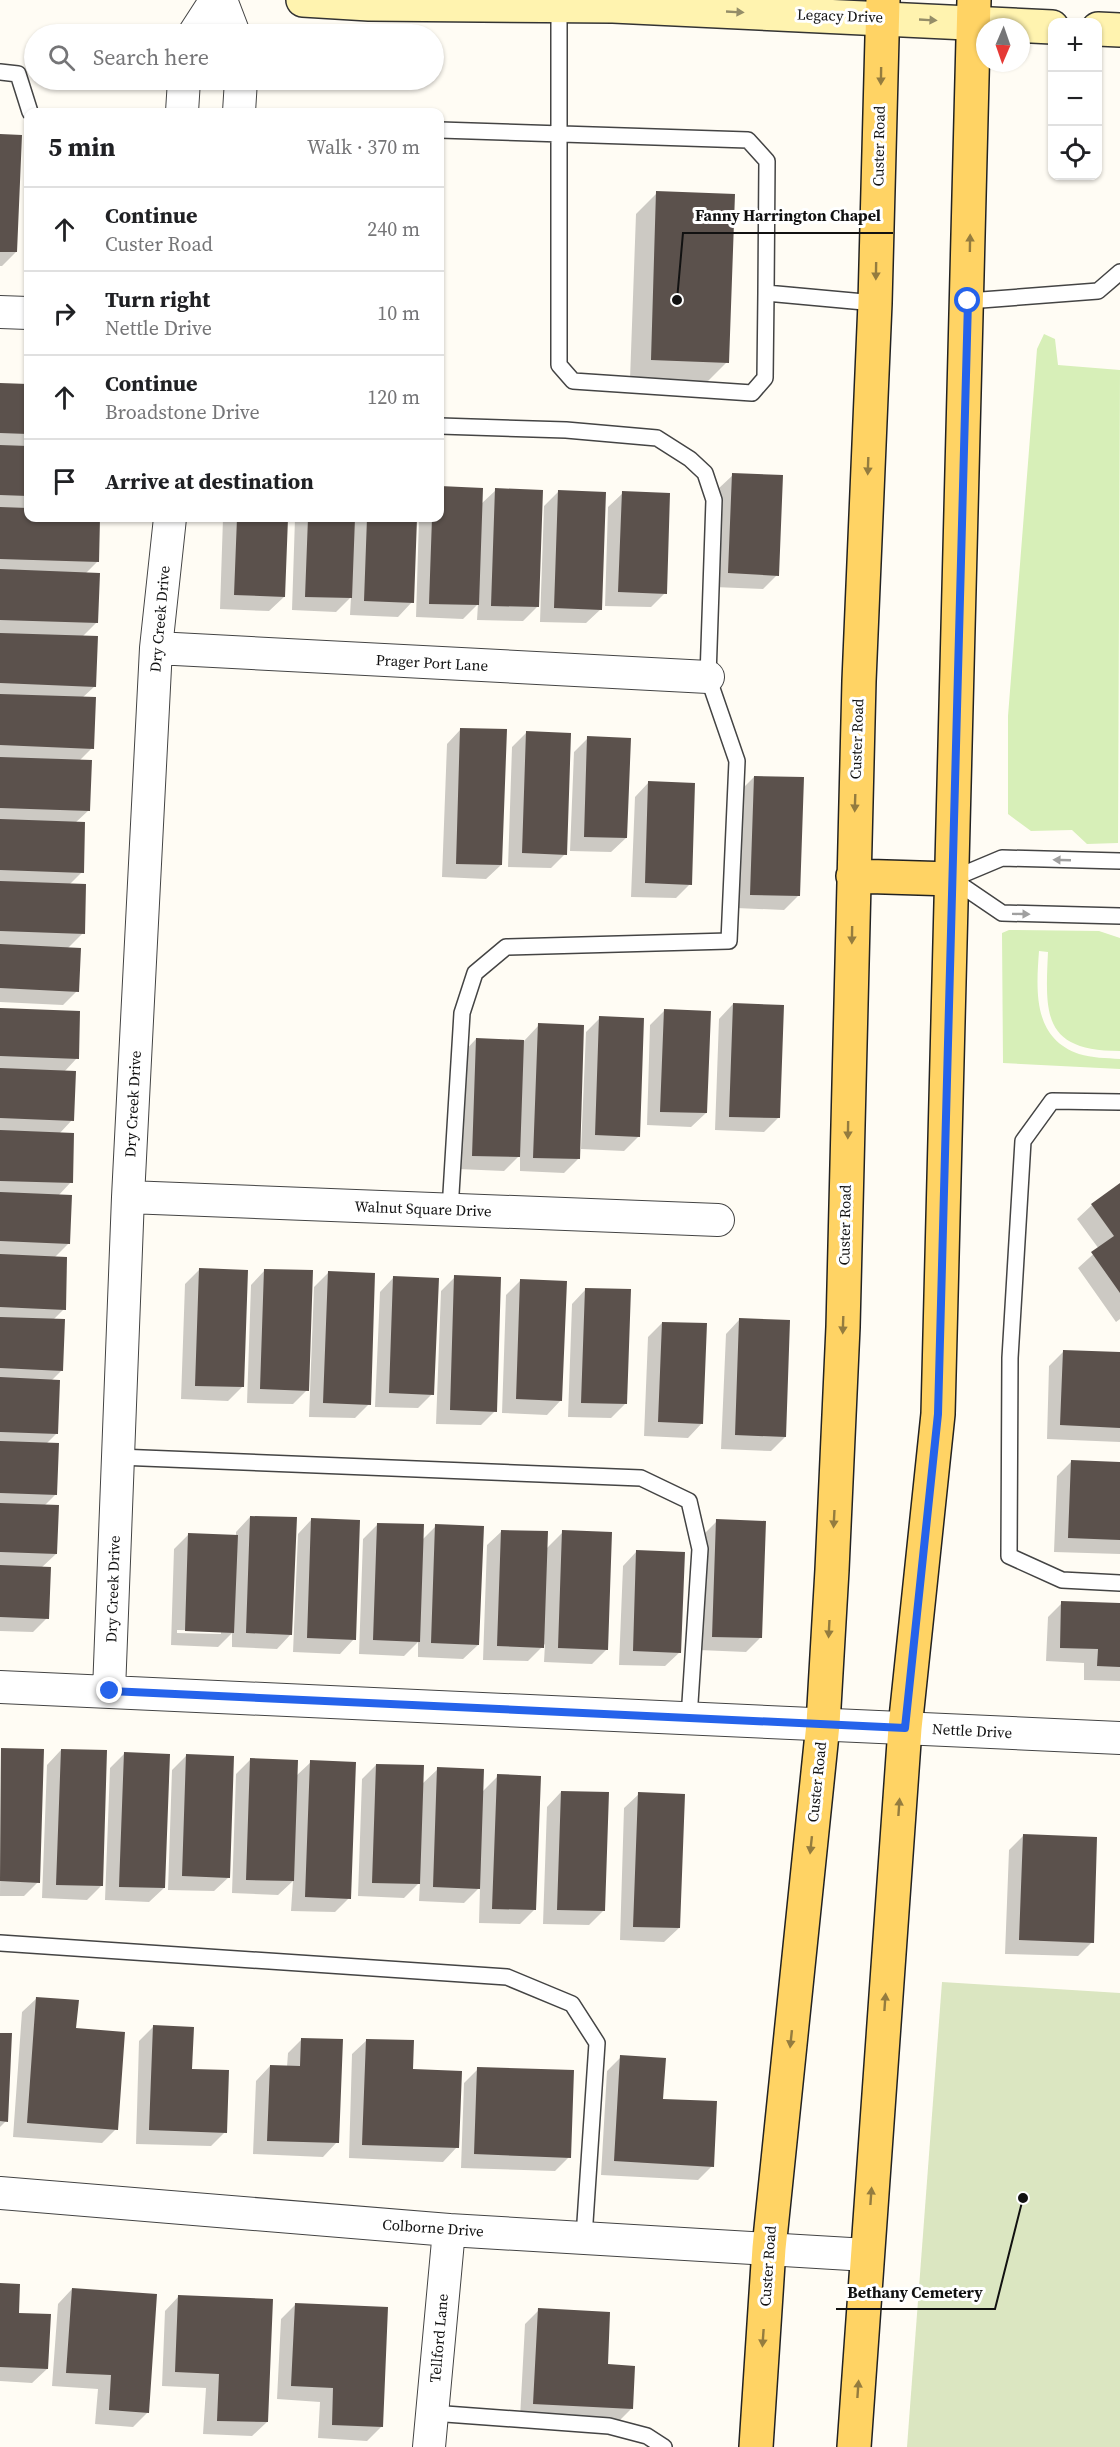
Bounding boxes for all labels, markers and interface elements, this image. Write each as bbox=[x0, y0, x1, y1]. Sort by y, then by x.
street label: Legacy Drive bbox=[796, 3, 884, 28]
one-way arrow bbox=[725, 7, 744, 16]
one-way arrow bbox=[919, 16, 938, 25]
north arrow bbox=[976, 18, 1030, 72]
map controls bbox=[1048, 18, 1102, 180]
button: + bbox=[1048, 18, 1102, 72]
search box bbox=[24, 24, 444, 90]
icon: search bbox=[45, 41, 78, 74]
text: Search here bbox=[93, 42, 209, 72]
one-way arrow bbox=[876, 67, 885, 86]
button: − bbox=[1048, 72, 1102, 126]
street label: Custer Road bbox=[867, 105, 890, 187]
button: locate bbox=[1048, 126, 1102, 180]
text: 5 min bbox=[48, 129, 115, 165]
text: Walk · 370 m bbox=[307, 133, 420, 161]
callout: Fanny Harrington Chapel bbox=[683, 199, 893, 233]
text: Continue bbox=[105, 200, 198, 230]
text: Fanny Harrington Chapel bbox=[695, 204, 881, 226]
icon: ahead bbox=[48, 213, 81, 246]
text: 240 m bbox=[367, 215, 420, 243]
text: Custer Road bbox=[105, 230, 213, 258]
one-way arrow bbox=[965, 233, 974, 252]
one-way arrow bbox=[871, 262, 881, 281]
text: Turn right bbox=[105, 284, 210, 314]
route start bbox=[954, 287, 980, 313]
icon: right bbox=[48, 297, 81, 330]
text: 10 m bbox=[377, 299, 420, 327]
text: Nettle Drive bbox=[105, 314, 212, 342]
text: Continue bbox=[105, 368, 198, 398]
icon: ahead bbox=[48, 381, 81, 414]
text: 120 m bbox=[367, 383, 420, 411]
text: Broadstone Drive bbox=[105, 398, 260, 426]
one-way arrow bbox=[864, 457, 873, 476]
icon: arrive bbox=[48, 465, 81, 498]
text: Arrive at destination bbox=[105, 466, 314, 496]
street label: Dry Creek Drive bbox=[144, 564, 175, 673]
street label: Prager Port Lane bbox=[375, 649, 489, 676]
street label: Custer Road bbox=[845, 698, 868, 780]
one-way arrow bbox=[851, 793, 860, 812]
one-way arrow bbox=[1052, 855, 1071, 864]
one-way arrow bbox=[1012, 909, 1031, 918]
one-way arrow bbox=[847, 925, 857, 944]
street label: Dry Creek Drive bbox=[119, 1050, 146, 1158]
one-way arrow bbox=[843, 1120, 852, 1139]
street label: Custer Road bbox=[833, 1184, 856, 1266]
street label: Walnut Square Drive bbox=[354, 1196, 492, 1221]
one-way arrow bbox=[838, 1315, 848, 1334]
one-way arrow bbox=[830, 1510, 839, 1529]
street label: Dry Creek Drive bbox=[100, 1535, 125, 1643]
one-way arrow bbox=[824, 1619, 833, 1638]
route end bbox=[96, 1677, 122, 1703]
street label: Nettle Drive bbox=[931, 1718, 1013, 1743]
street label: Custer Road bbox=[802, 1740, 831, 1823]
one-way arrow bbox=[894, 1798, 904, 1817]
one-way arrow bbox=[806, 1836, 816, 1855]
one-way arrow bbox=[880, 1992, 890, 2011]
one-way arrow bbox=[786, 2030, 795, 2049]
one-way arrow bbox=[866, 2187, 876, 2206]
street label: Colborne Drive bbox=[382, 2213, 485, 2242]
street label: Custer Road bbox=[754, 2224, 781, 2307]
callout: Bethany Cemetery bbox=[836, 2275, 995, 2309]
text: Bethany Cemetery bbox=[847, 2281, 983, 2303]
street label: Tellford Lane bbox=[424, 2292, 453, 2383]
one-way arrow bbox=[758, 2328, 768, 2347]
one-way arrow bbox=[853, 2379, 862, 2398]

